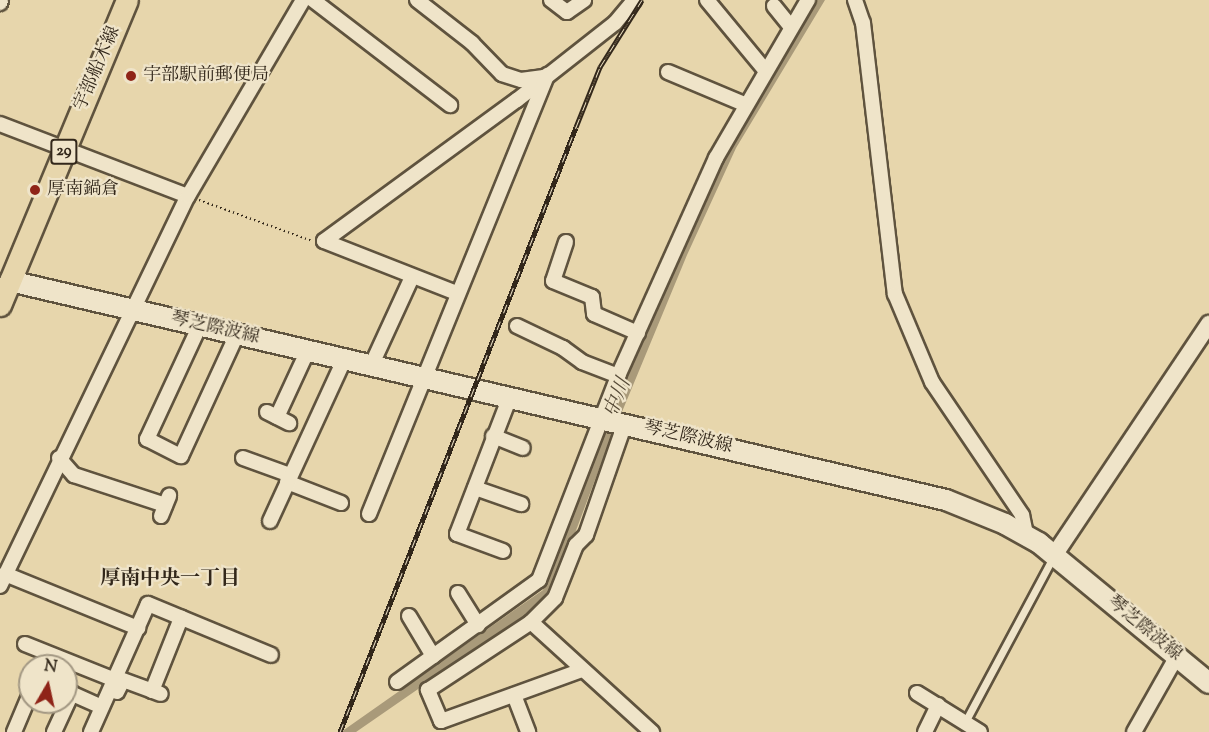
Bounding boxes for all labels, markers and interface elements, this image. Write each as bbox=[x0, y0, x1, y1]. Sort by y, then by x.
street label: 宇部船木線 bbox=[70, 23, 126, 115]
place label: 宇部駅前郵便局 bbox=[143, 65, 269, 87]
marker: 宇部駅前郵便局 bbox=[124, 69, 138, 83]
road number: 29 bbox=[49, 139, 79, 165]
place label: 厚南鍋倉 bbox=[47, 179, 119, 201]
marker: 厚南鍋倉 bbox=[28, 183, 42, 197]
street label: 琴芝際波線 bbox=[169, 308, 261, 350]
water label: 中川 bbox=[599, 375, 637, 421]
street label: 琴芝際波線 bbox=[642, 417, 734, 459]
district label: 厚南中央一丁目 bbox=[100, 567, 240, 591]
street label: 琴芝際波線 bbox=[1103, 592, 1185, 666]
north arrow bbox=[18, 654, 78, 714]
text: N bbox=[42, 655, 59, 680]

